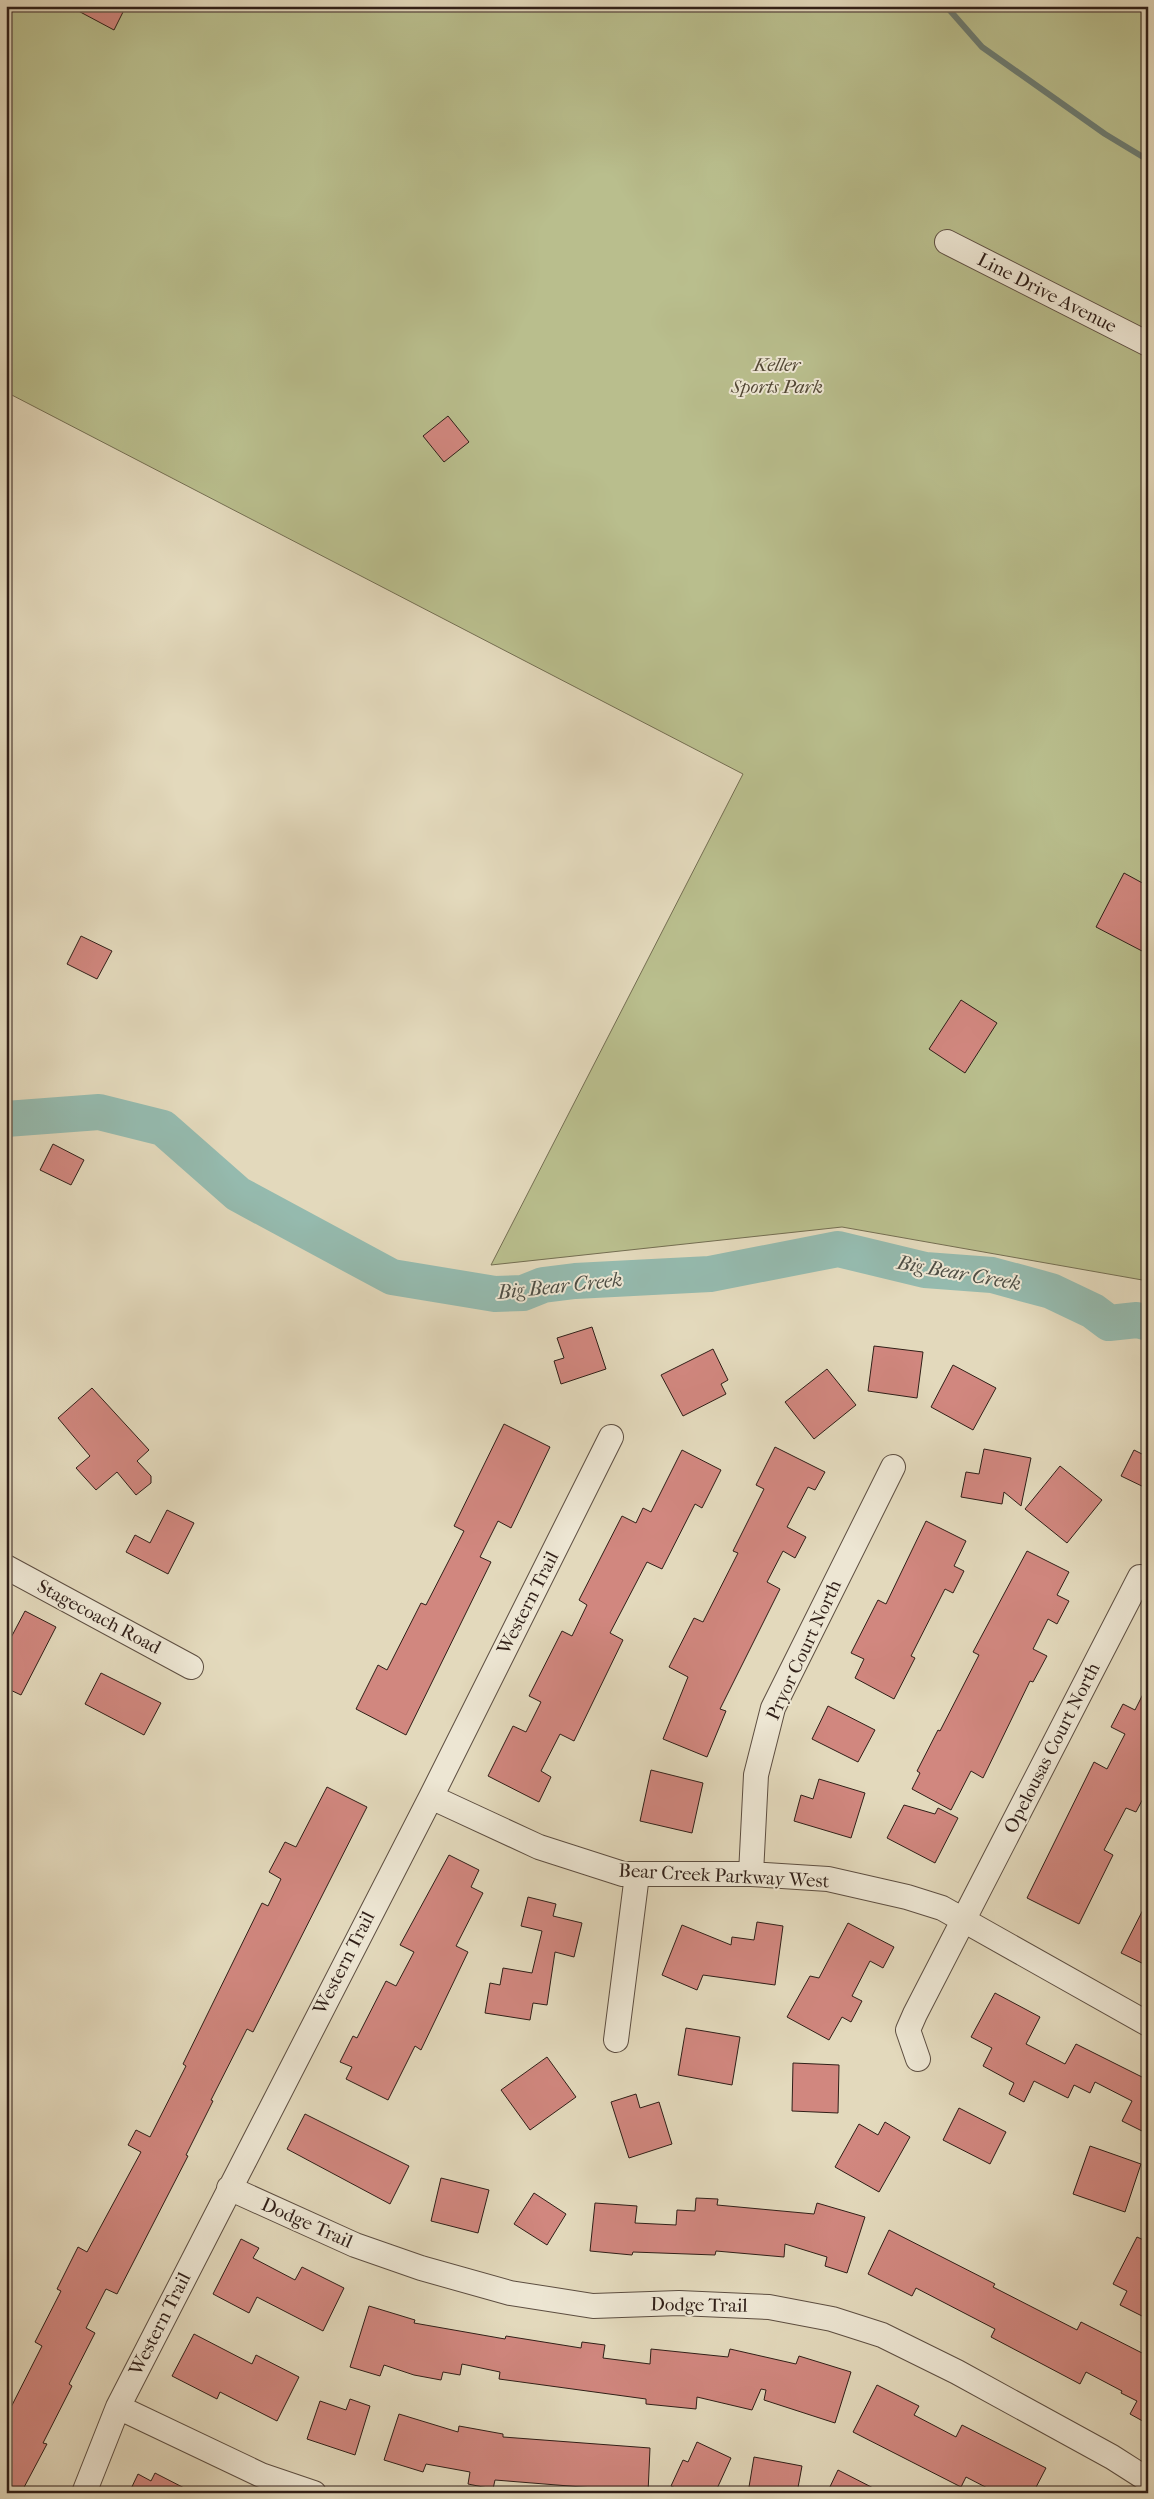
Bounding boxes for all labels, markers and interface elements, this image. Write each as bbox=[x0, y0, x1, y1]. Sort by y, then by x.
street label: Line Drive Avenue bbox=[974, 248, 1120, 338]
park label: Keller Sports Park bbox=[730, 354, 823, 398]
water label: Big Bear Creek bbox=[894, 1251, 1023, 1295]
water label: Big Bear Creek bbox=[495, 1268, 624, 1304]
street label: Western Trail bbox=[492, 1548, 563, 1659]
street label: Stagecoach Road bbox=[33, 1575, 165, 1659]
street label: Pryor Court North bbox=[762, 1576, 846, 1724]
street label: Opelousas Court North bbox=[999, 1659, 1105, 1837]
street label: Bear Creek Parkway West bbox=[618, 1859, 830, 1893]
street label: Western Trail bbox=[308, 1908, 379, 2019]
street label: Dodge Trail bbox=[258, 2193, 356, 2253]
street label: Western Trail bbox=[124, 2269, 195, 2380]
street label: Dodge Trail bbox=[650, 2293, 748, 2317]

